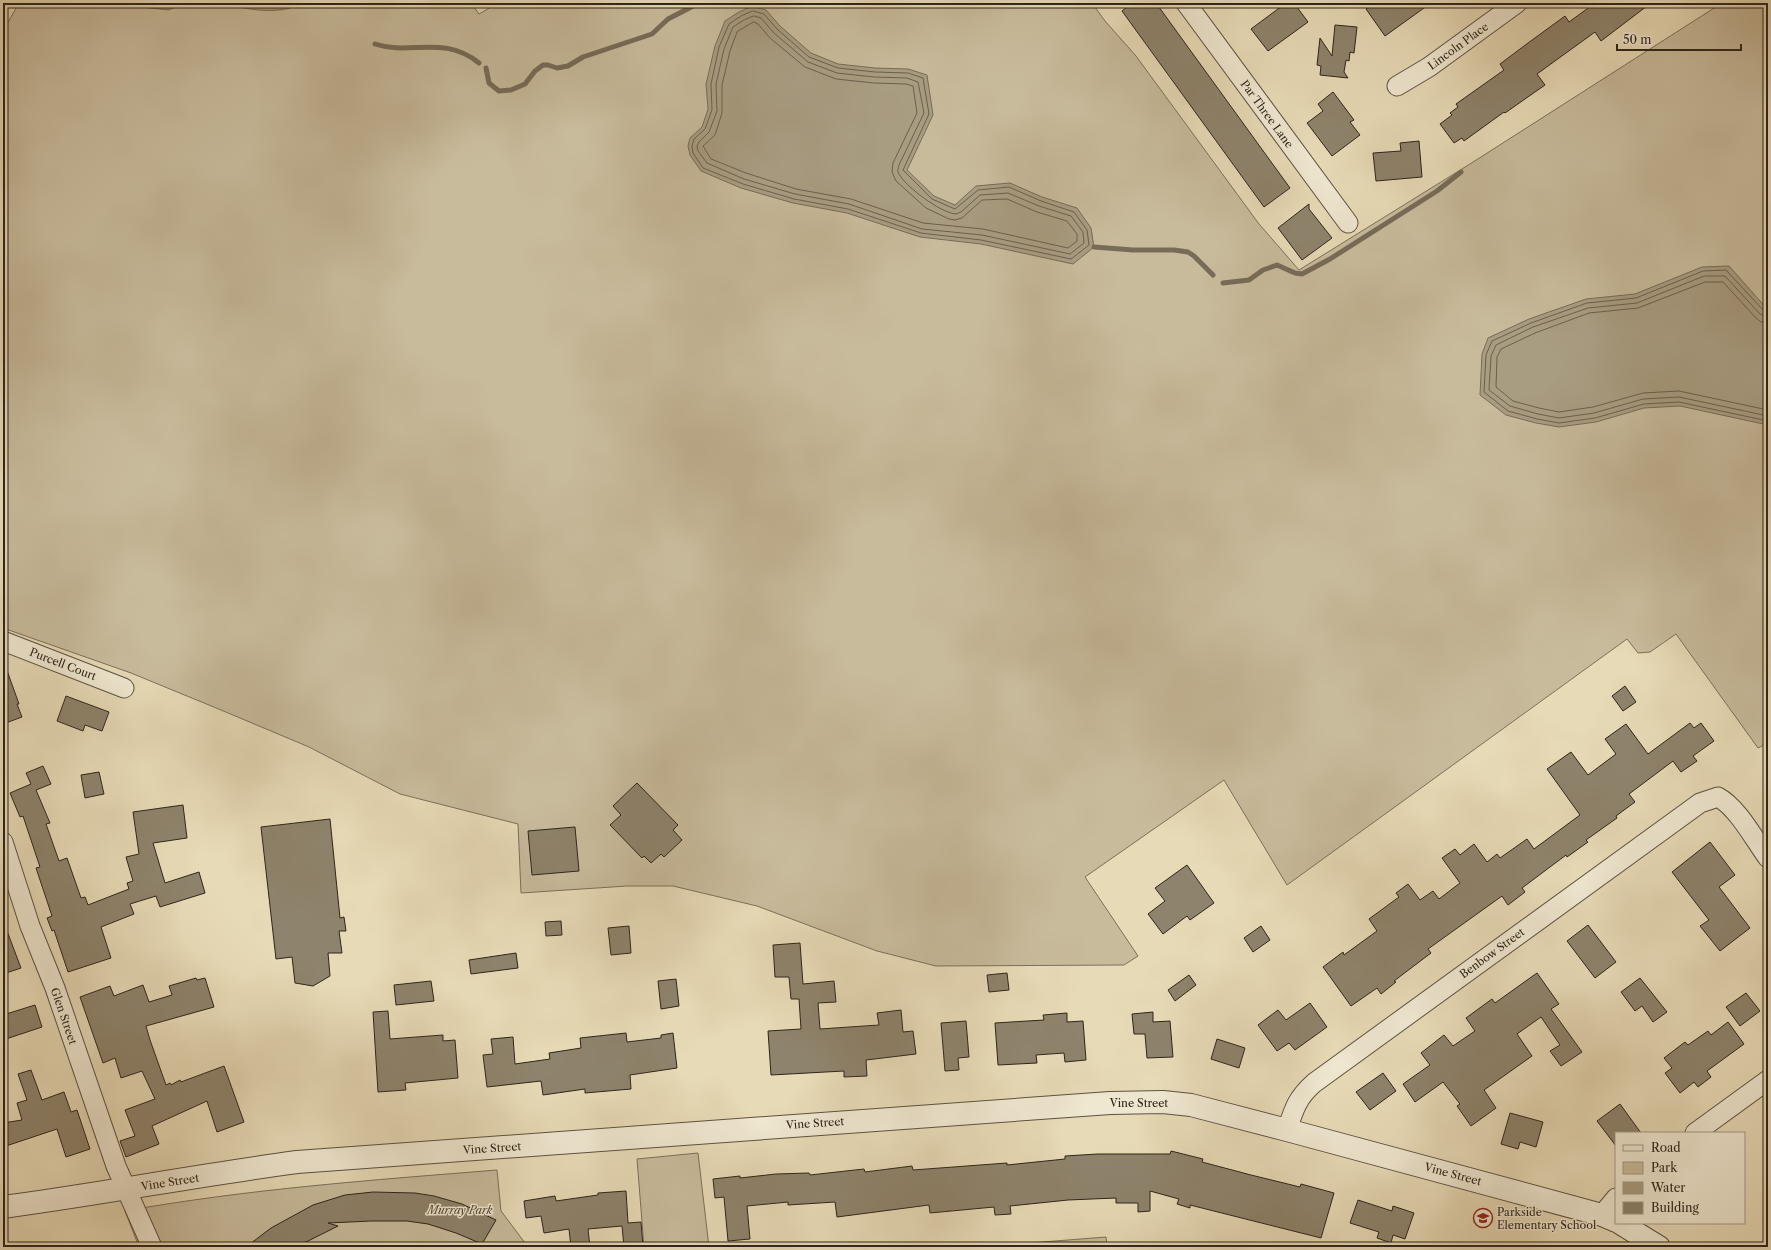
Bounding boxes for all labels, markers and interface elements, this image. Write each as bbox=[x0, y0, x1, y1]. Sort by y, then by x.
street label: Lincoln Place bbox=[1425, 19, 1491, 73]
scale bar bbox=[1617, 26, 1741, 52]
text: 50 m bbox=[1623, 32, 1652, 47]
street label: Par Three Lane bbox=[1238, 77, 1296, 151]
street label: Purcell Court bbox=[28, 645, 98, 683]
street label: Benbow Street bbox=[1457, 925, 1527, 981]
street label: Glen Street bbox=[48, 986, 80, 1046]
street label: Vine Street bbox=[1109, 1096, 1168, 1110]
street label: Vine Street bbox=[784, 1114, 845, 1132]
legend bbox=[1615, 1132, 1745, 1224]
street label: Vine Street bbox=[461, 1139, 522, 1157]
text: Road bbox=[1651, 1140, 1681, 1155]
street label: Vine Street bbox=[1422, 1159, 1483, 1188]
text: Park bbox=[1651, 1160, 1678, 1175]
street label: Vine Street bbox=[139, 1170, 200, 1194]
text: Water bbox=[1650, 1180, 1685, 1195]
text: Building bbox=[1651, 1200, 1699, 1215]
park label: Murray Park bbox=[425, 1203, 493, 1217]
place label: Parkside Elementary School bbox=[1497, 1205, 1597, 1232]
school or university icon: Parkside Elementary School bbox=[1472, 1207, 1494, 1229]

